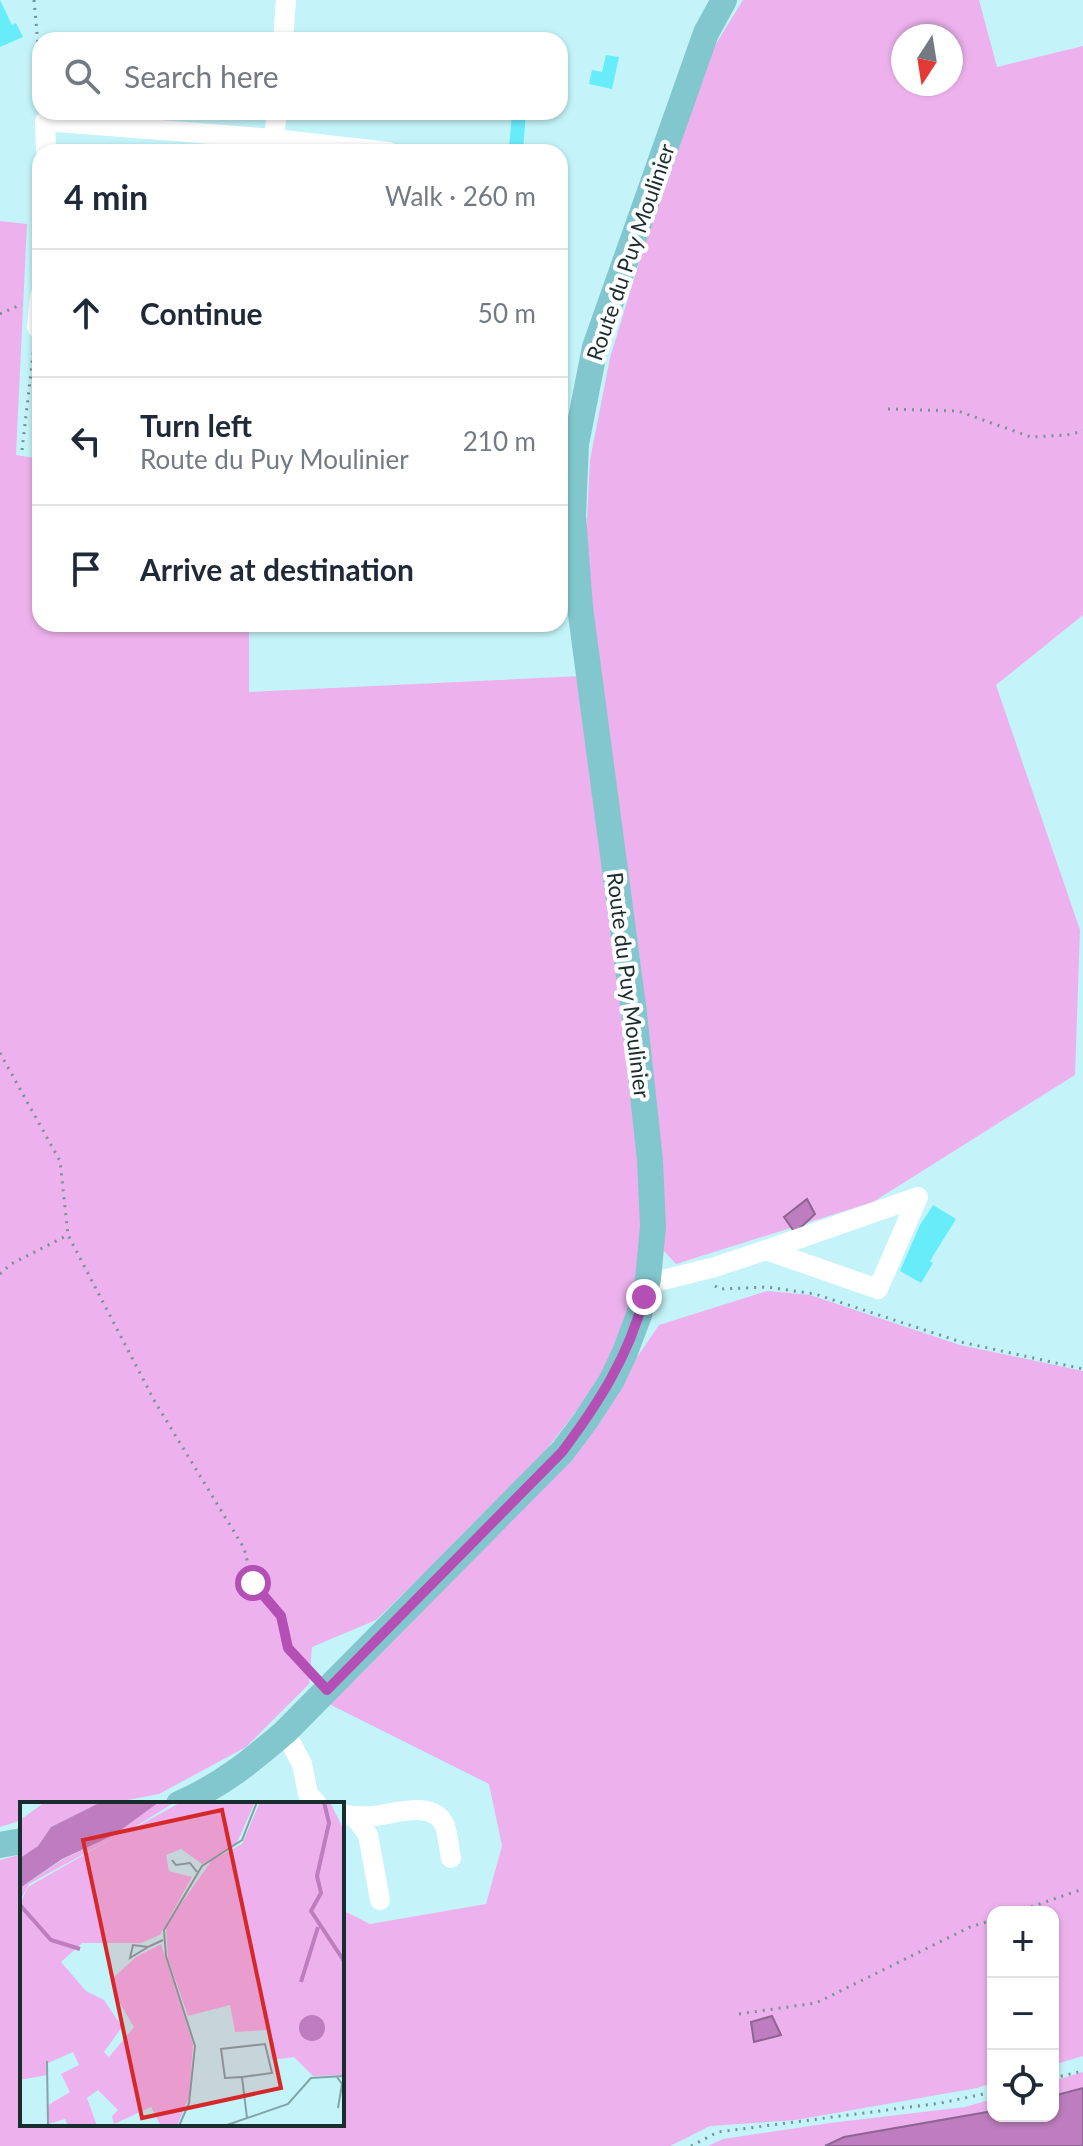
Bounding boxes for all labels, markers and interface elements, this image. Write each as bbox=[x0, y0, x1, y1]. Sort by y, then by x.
north arrow bbox=[891, 24, 963, 96]
search box bbox=[32, 32, 568, 120]
icon: search bbox=[60, 54, 104, 98]
text: Search here bbox=[124, 58, 279, 94]
street label: Route du Puy Moulinier bbox=[580, 140, 680, 364]
text: 4 min bbox=[64, 176, 148, 217]
text: Walk · 260 m bbox=[385, 180, 536, 212]
icon: ahead bbox=[64, 291, 108, 335]
text: Continue bbox=[140, 295, 263, 331]
text: 50 m bbox=[478, 297, 536, 329]
text: Turn left bbox=[140, 407, 252, 443]
icon: left bbox=[64, 419, 108, 463]
text: 210 m bbox=[463, 425, 536, 457]
text: Route du Puy Moulinier bbox=[140, 443, 409, 475]
icon: arrive bbox=[64, 547, 108, 591]
text: Arrive at destination bbox=[140, 551, 414, 587]
street label: Route du Puy Moulinier bbox=[602, 871, 656, 1099]
route end bbox=[626, 1279, 662, 1315]
route start bbox=[235, 1565, 271, 1601]
inset map bbox=[20, 1802, 344, 2126]
map controls bbox=[987, 1906, 1059, 2122]
button: + bbox=[987, 1906, 1059, 1978]
button: − bbox=[987, 1978, 1059, 2050]
button: locate bbox=[987, 2050, 1059, 2122]

